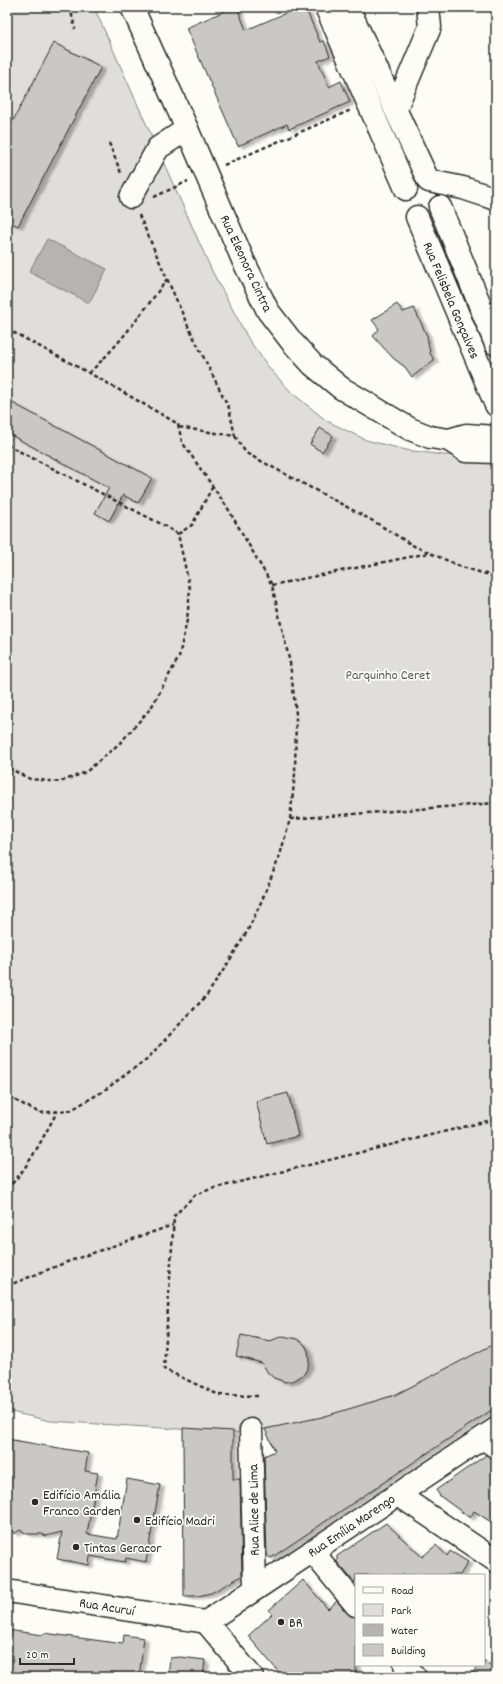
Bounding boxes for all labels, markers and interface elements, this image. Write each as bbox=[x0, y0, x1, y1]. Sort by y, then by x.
street label: Rua Eleonora Cintra bbox=[214, 212, 277, 316]
street label: Rua Felisbela Gonçalves bbox=[416, 239, 484, 362]
park label: Parquinho Ceret bbox=[346, 666, 430, 686]
street label: Rua Alice de Lima bbox=[244, 1464, 266, 1556]
place label: Edifício Amália Franco Garden bbox=[43, 1486, 121, 1522]
street label: Rua Emília Marengo bbox=[304, 1490, 400, 1563]
marker: Edifício Amália Franco Garden bbox=[30, 1497, 40, 1507]
place label: Edifício Madri bbox=[145, 1512, 215, 1532]
marker: Edifício Madri bbox=[132, 1515, 142, 1525]
place label: Tintas Geracor bbox=[84, 1539, 162, 1559]
marker: Tintas Geracor bbox=[71, 1542, 81, 1552]
legend bbox=[355, 1574, 485, 1666]
text: Road bbox=[391, 1583, 413, 1600]
street label: Rua Acuruí bbox=[78, 1594, 137, 1622]
text: Park bbox=[391, 1603, 412, 1620]
place label: BR bbox=[289, 1614, 303, 1634]
marker: BR bbox=[276, 1617, 286, 1627]
text: Water bbox=[391, 1623, 418, 1640]
scale bar bbox=[20, 1640, 74, 1666]
text: Building bbox=[391, 1643, 426, 1660]
text: 20 m bbox=[26, 1647, 49, 1664]

